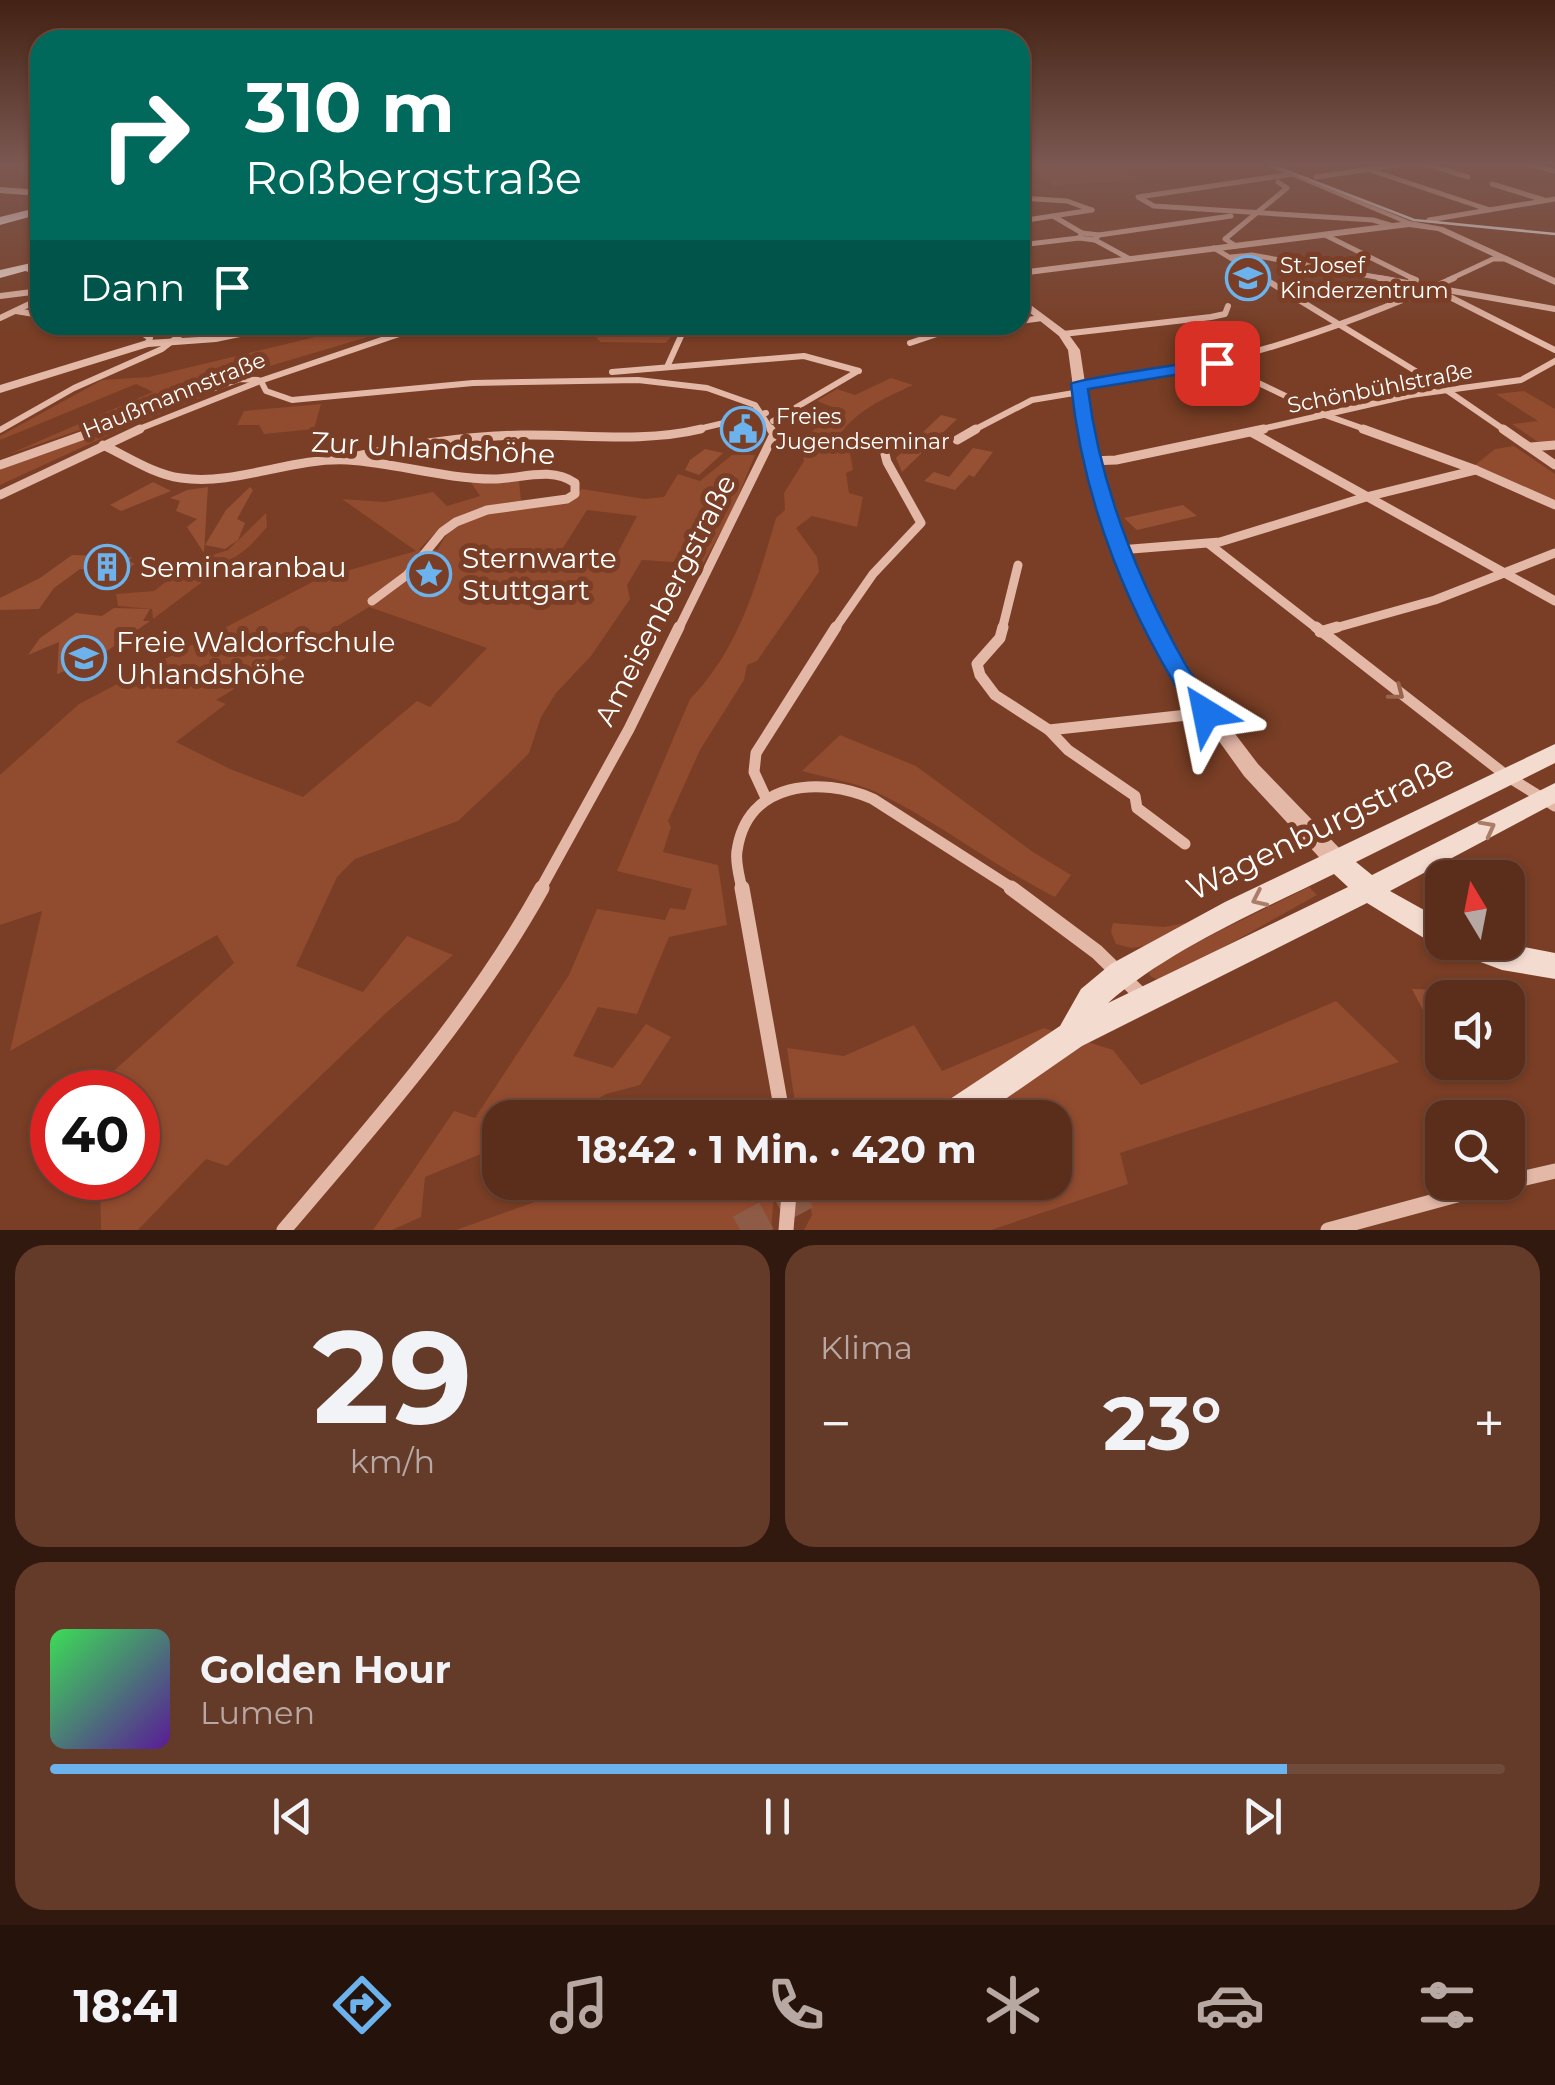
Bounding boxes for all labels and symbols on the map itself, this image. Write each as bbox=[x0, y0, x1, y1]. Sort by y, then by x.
place label: St.Josef Kinderzentrum bbox=[1280, 252, 1449, 304]
school or university icon: St.Josef Kinderzentrum bbox=[1225, 255, 1271, 301]
pin bbox=[1175, 321, 1260, 406]
street label: Haußmannstraße bbox=[79, 346, 269, 444]
street label: Schönbühlstraße bbox=[1285, 357, 1475, 419]
place label: Freies Jugendseminar bbox=[775, 403, 950, 455]
public building icon: Freies Jugendseminar bbox=[720, 406, 766, 452]
street label: Zur Uhlandshöhe bbox=[310, 425, 556, 471]
street label: Ameisenbergstraße bbox=[587, 469, 743, 731]
place label: Sternwarte Stuttgart bbox=[462, 541, 617, 607]
building icon: Seminaranbau bbox=[84, 544, 130, 590]
place label: Seminaranbau bbox=[140, 550, 347, 584]
place icon: Sternwarte Stuttgart bbox=[406, 551, 452, 597]
place label: Freie Waldorfschule Uhlandshöhe bbox=[116, 625, 395, 691]
school or university icon: Freie Waldorfschule Uhlandshöhe bbox=[61, 635, 107, 681]
position arrow bbox=[1154, 661, 1258, 765]
one-way arrow bbox=[1385, 681, 1403, 698]
street label: Wagenburgstraße bbox=[1180, 745, 1460, 909]
one-way arrow bbox=[1478, 820, 1496, 840]
north arrow bbox=[1425, 860, 1525, 960]
one-way arrow bbox=[1251, 887, 1269, 907]
speed limit sign: 40 bbox=[30, 1070, 160, 1200]

